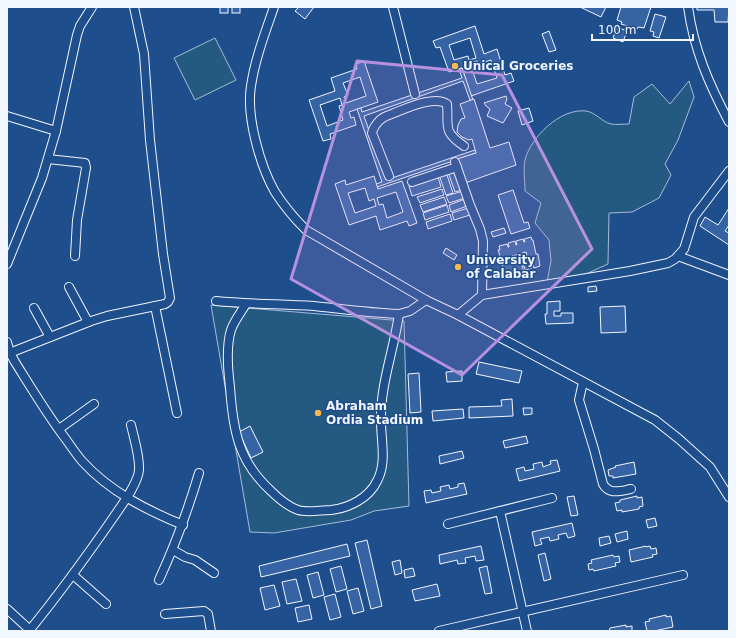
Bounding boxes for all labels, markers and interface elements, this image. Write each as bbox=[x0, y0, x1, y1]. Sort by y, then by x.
scale bar bbox=[592, 16, 693, 42]
text: 100 m bbox=[598, 23, 636, 37]
place label: Unical Groceries bbox=[463, 59, 573, 73]
marker: Unical Groceries bbox=[450, 61, 460, 71]
place label: University of Calabar bbox=[466, 253, 535, 281]
marker: University of Calabar bbox=[453, 262, 463, 272]
place label: Abraham Ordia Stadium bbox=[326, 399, 423, 427]
marker: Abraham Ordia Stadium bbox=[313, 408, 323, 418]

